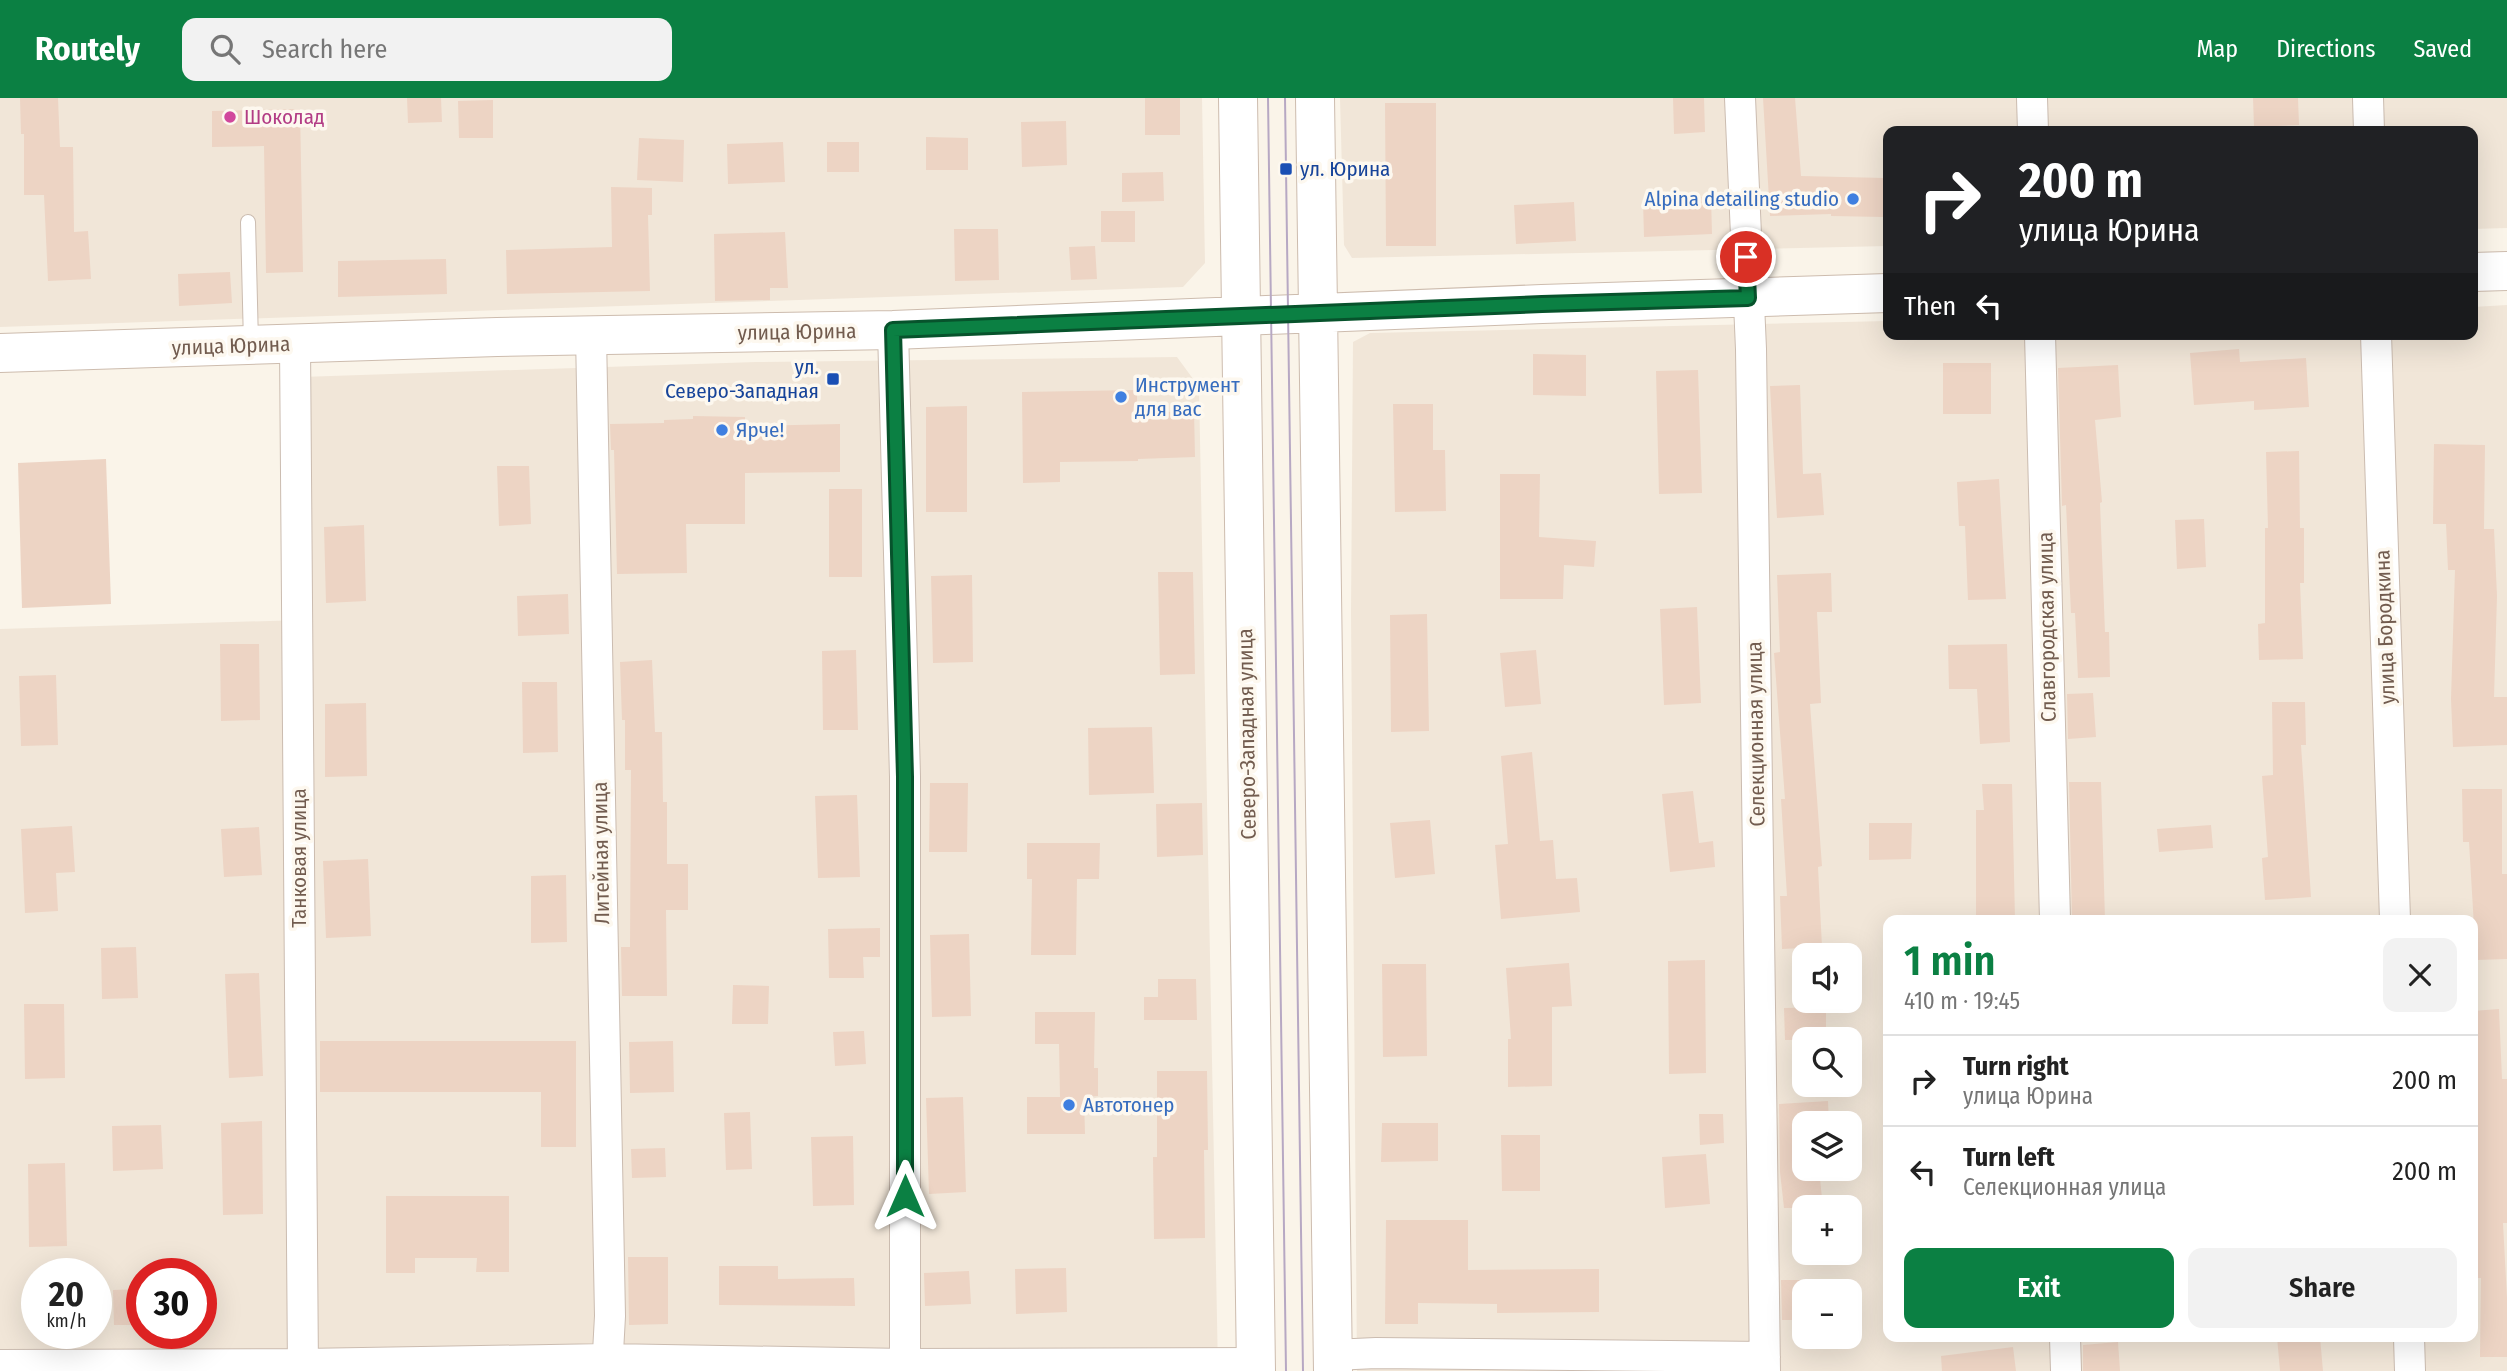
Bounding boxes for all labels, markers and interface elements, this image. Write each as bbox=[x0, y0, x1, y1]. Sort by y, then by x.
search box bbox=[182, 18, 672, 81]
text: Routely bbox=[35, 29, 140, 69]
icon: search bbox=[206, 30, 244, 68]
text: Search here bbox=[262, 34, 387, 65]
text: Map bbox=[2197, 35, 2238, 63]
text: Directions bbox=[2276, 35, 2375, 63]
text: Saved bbox=[2413, 35, 2472, 63]
place label: Шоколад bbox=[244, 104, 325, 130]
marker: Шоколад bbox=[222, 109, 238, 125]
text: 200 m bbox=[2019, 151, 2143, 210]
icon: right bbox=[1904, 154, 1995, 245]
place label: ул. Юрина bbox=[1300, 156, 1390, 182]
marker: ул. Юрина bbox=[1278, 161, 1294, 177]
place label: Alpina detailing studio bbox=[1645, 186, 1839, 212]
marker: Alpina detailing studio bbox=[1845, 191, 1861, 207]
text: улица Юрина bbox=[2019, 211, 2200, 249]
pin bbox=[1716, 227, 1776, 287]
icon: arrive bbox=[1727, 238, 1765, 276]
icon: left bbox=[1970, 287, 2008, 325]
text: Then bbox=[1904, 291, 1956, 322]
street label: улица Юрина bbox=[737, 318, 857, 346]
street label: улица Юрина bbox=[171, 331, 291, 361]
place label: ул. Северо-Западная bbox=[665, 354, 819, 404]
marker: ул. Северо-Западная bbox=[825, 371, 841, 387]
place label: Инструмент для вас bbox=[1135, 372, 1240, 422]
marker: Инструмент для вас bbox=[1113, 389, 1129, 405]
place label: Ярче! bbox=[736, 417, 784, 443]
marker: Ярче! bbox=[714, 422, 730, 438]
street label: Славгородская улица bbox=[2032, 532, 2062, 722]
street label: улица Бородкина bbox=[2369, 549, 2401, 705]
street label: Северо-Западная улица bbox=[1232, 628, 1262, 840]
street label: Селекционная улица bbox=[1741, 641, 1771, 827]
street label: Литейная улица bbox=[587, 781, 615, 925]
street label: Танковая улица bbox=[286, 788, 312, 928]
text: 1 min bbox=[1904, 936, 1995, 986]
button: close bbox=[2383, 938, 2457, 1012]
map controls bbox=[1792, 943, 1862, 1349]
button: sound bbox=[1792, 943, 1862, 1013]
text: 410 m · 19:45 bbox=[1904, 987, 2020, 1015]
button: search bbox=[1792, 1027, 1862, 1097]
text: Turn right bbox=[1963, 1051, 2069, 1082]
icon: right bbox=[1904, 1062, 1942, 1100]
text: 200 m bbox=[2392, 1065, 2457, 1096]
text: улица Юрина bbox=[1963, 1082, 2093, 1110]
place label: Автотонер bbox=[1083, 1092, 1175, 1118]
marker: Автотонер bbox=[1061, 1097, 1077, 1113]
button: layers bbox=[1792, 1111, 1862, 1181]
text: Turn left bbox=[1963, 1142, 2055, 1173]
icon: left bbox=[1904, 1153, 1942, 1191]
text: 200 m bbox=[2392, 1156, 2457, 1187]
position arrow bbox=[868, 1159, 942, 1233]
text: Селекционная улица bbox=[1963, 1173, 2166, 1201]
button: + bbox=[1792, 1195, 1862, 1265]
button: Exit bbox=[1904, 1248, 2174, 1328]
button: Share bbox=[2188, 1248, 2457, 1328]
speed limit sign: 30 bbox=[126, 1258, 217, 1349]
text: 20 bbox=[49, 1273, 84, 1315]
button: − bbox=[1792, 1279, 1862, 1349]
text: km/h bbox=[46, 1310, 87, 1332]

